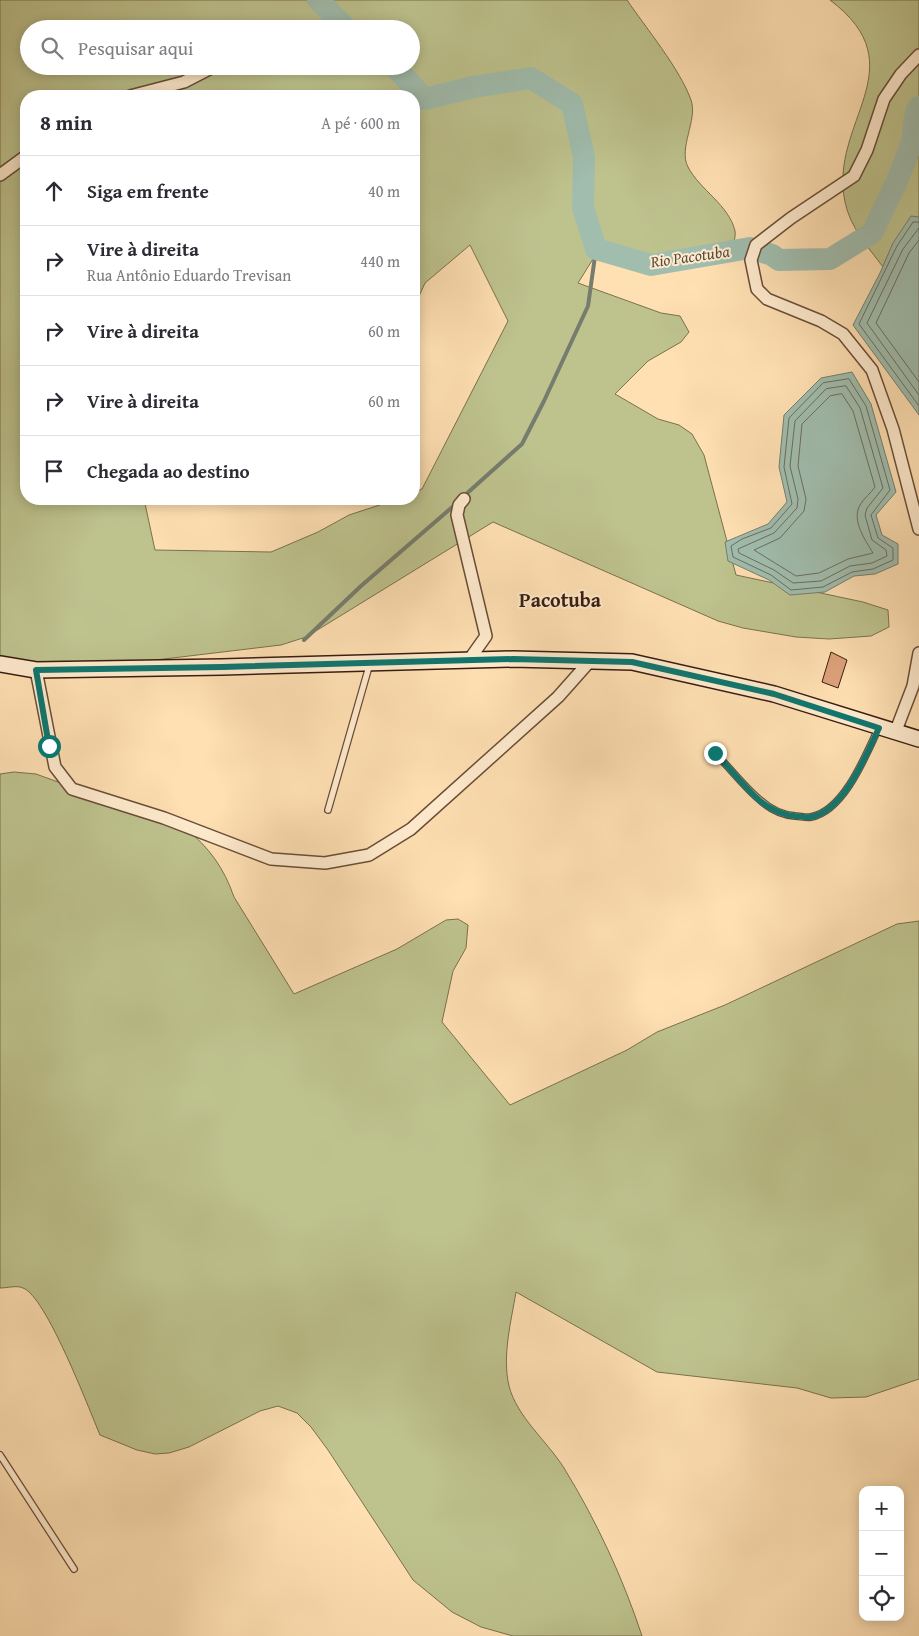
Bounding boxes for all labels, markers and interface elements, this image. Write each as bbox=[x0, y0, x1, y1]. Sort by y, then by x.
search box bbox=[20, 20, 420, 75]
icon: search bbox=[38, 34, 66, 62]
text: Pesquisar aqui bbox=[78, 34, 193, 62]
text: 8 min bbox=[40, 107, 92, 138]
text: A pé · 600 m bbox=[321, 111, 400, 135]
icon: ahead bbox=[40, 177, 68, 205]
text: Siga em frente bbox=[87, 177, 209, 205]
text: 40 m bbox=[368, 179, 400, 203]
text: Vire à direita bbox=[87, 235, 199, 263]
water label: Rio Pacotuba bbox=[648, 238, 732, 274]
icon: right bbox=[40, 247, 68, 275]
text: 440 m bbox=[360, 249, 400, 273]
text: Rua Antônio Eduardo Trevisan bbox=[87, 263, 291, 287]
icon: right bbox=[40, 317, 68, 345]
text: Vire à direita bbox=[87, 317, 199, 345]
text: 60 m bbox=[368, 319, 400, 343]
icon: right bbox=[40, 387, 68, 415]
text: Vire à direita bbox=[87, 387, 199, 415]
text: 60 m bbox=[368, 389, 400, 413]
icon: arrive bbox=[40, 457, 68, 485]
text: Chegada ao destino bbox=[87, 457, 250, 485]
district label: Pacotuba bbox=[519, 585, 602, 614]
route start bbox=[38, 735, 61, 758]
route end bbox=[704, 742, 727, 765]
map controls bbox=[859, 1486, 904, 1621]
button: + bbox=[859, 1486, 904, 1531]
button: − bbox=[859, 1531, 904, 1576]
button: locate bbox=[859, 1576, 904, 1621]

